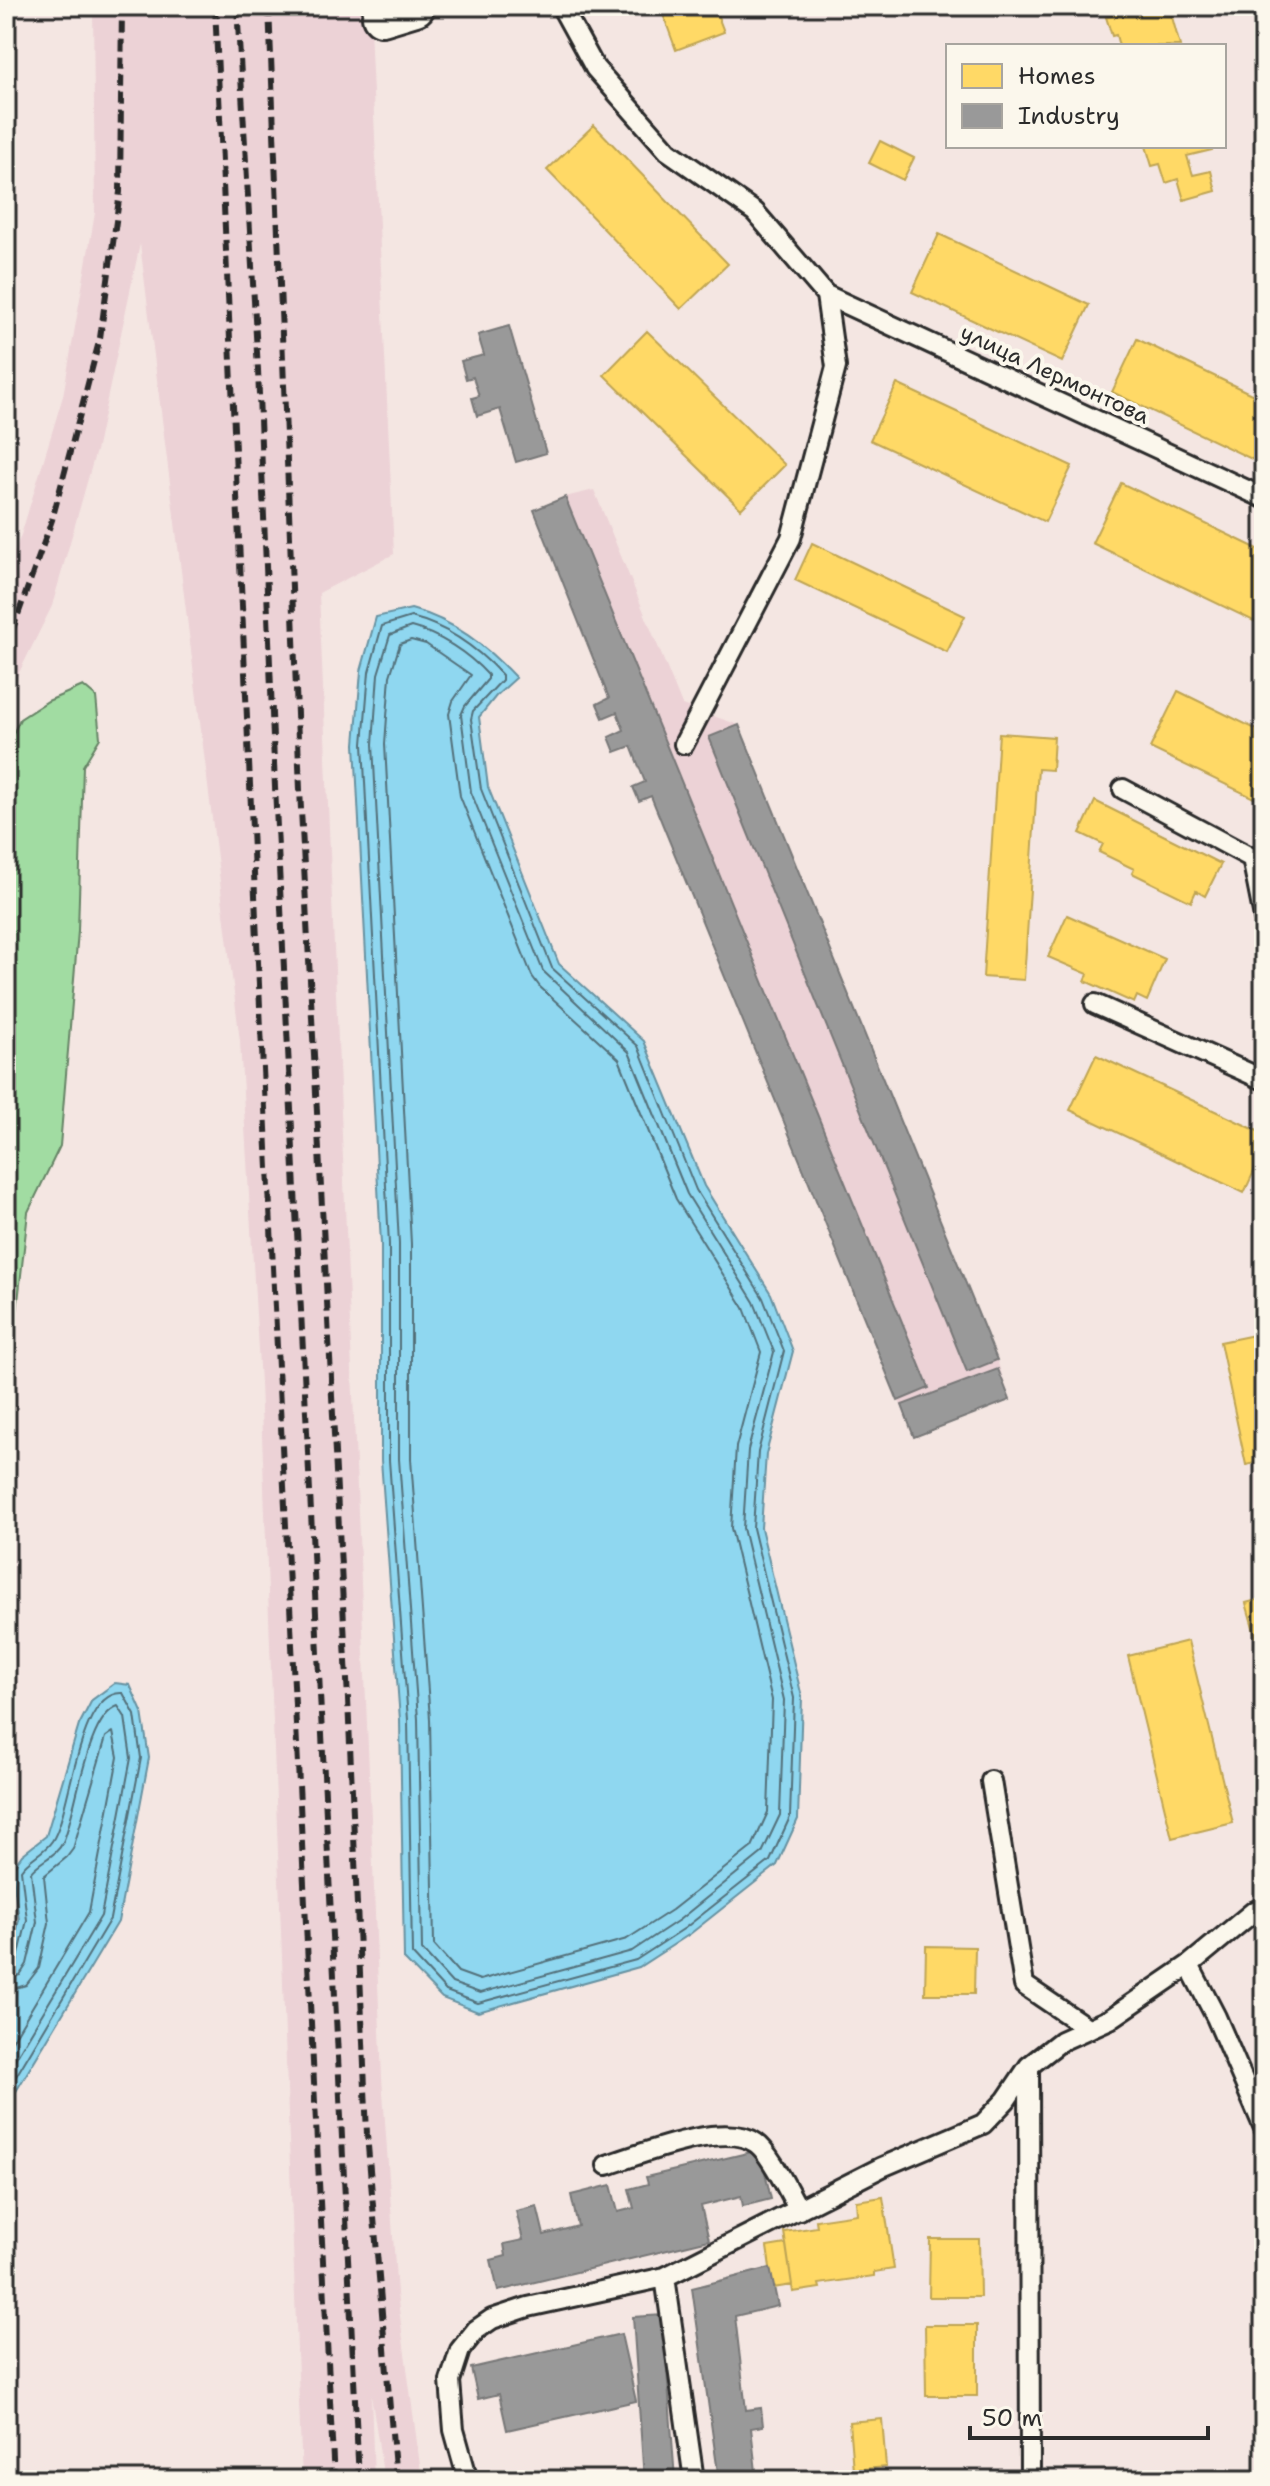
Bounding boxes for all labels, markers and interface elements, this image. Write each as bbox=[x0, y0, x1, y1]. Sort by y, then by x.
legend bbox=[946, 44, 1226, 148]
text: Homes bbox=[1018, 60, 1096, 92]
text: Industry bbox=[1018, 100, 1120, 132]
street label: улица Лермонтова bbox=[956, 317, 1155, 431]
scale bar bbox=[970, 2390, 1208, 2440]
text: 50 m bbox=[982, 2402, 1042, 2434]

